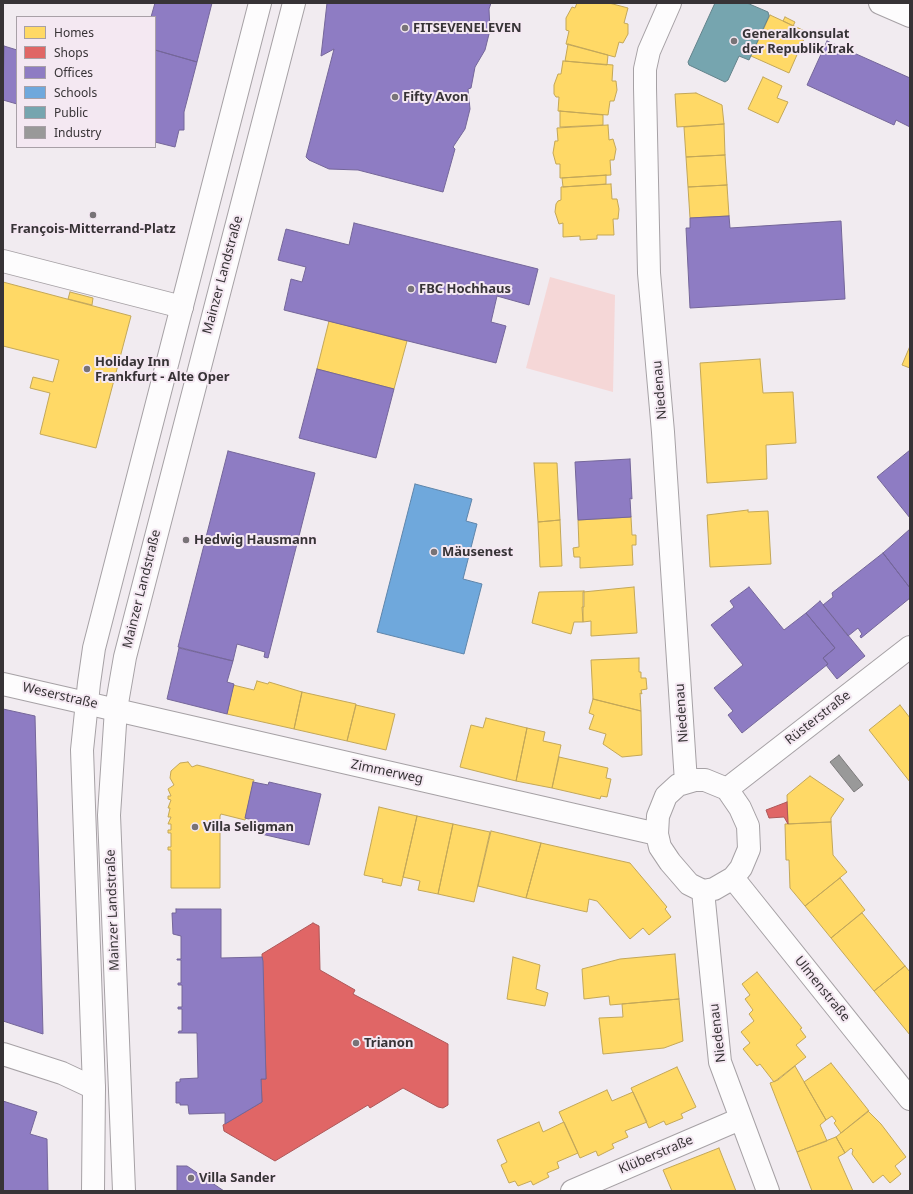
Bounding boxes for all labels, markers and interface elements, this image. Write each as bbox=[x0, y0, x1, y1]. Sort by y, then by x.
legend bbox=[16, 16, 156, 148]
place label: FITSEVENELEVEN bbox=[413, 20, 522, 36]
marker: FITSEVENELEVEN bbox=[400, 23, 410, 33]
text: Homes bbox=[54, 24, 94, 41]
place label: Generalkonsulat der Republik Irak bbox=[742, 26, 854, 57]
marker: Generalkonsulat der Republik Irak bbox=[729, 36, 739, 46]
text: Shops bbox=[54, 44, 88, 61]
text: Offices bbox=[54, 64, 93, 81]
text: Schools bbox=[54, 84, 97, 101]
place label: Fifty Avon bbox=[403, 89, 468, 105]
marker: Fifty Avon bbox=[390, 92, 400, 102]
text: Public bbox=[54, 104, 88, 121]
text: Industry bbox=[54, 124, 101, 141]
marker: François-Mitterrand-Platz bbox=[88, 210, 98, 220]
street label: Mainzer Landstraße bbox=[200, 214, 246, 336]
place label: François-Mitterrand-Platz bbox=[10, 221, 176, 237]
place label: FBC Hochhaus bbox=[419, 281, 511, 297]
marker: FBC Hochhaus bbox=[406, 284, 416, 294]
place label: Holiday Inn Frankfurt - Alte Oper bbox=[95, 354, 230, 385]
street label: Niedenau bbox=[650, 360, 670, 420]
marker: Holiday Inn Frankfurt - Alte Oper bbox=[82, 364, 92, 374]
street label: Mainzer Landstraße bbox=[120, 528, 164, 650]
place label: Hedwig Hausmann bbox=[194, 532, 317, 548]
marker: Hedwig Hausmann bbox=[181, 535, 191, 545]
place label: Mäusenest bbox=[442, 544, 513, 560]
marker: Mäusenest bbox=[429, 547, 439, 557]
street label: Weserstraße bbox=[21, 680, 99, 712]
street label: Niedenau bbox=[672, 683, 692, 743]
street label: Rüsterstraße bbox=[782, 688, 854, 748]
street label: Zimmerweg bbox=[350, 757, 424, 787]
place label: Villa Seligman bbox=[203, 819, 294, 835]
marker: Villa Seligman bbox=[190, 822, 200, 832]
street label: Mainzer Landstraße bbox=[103, 849, 123, 971]
street label: Ulmenstraße bbox=[791, 953, 853, 1025]
street label: Niedenau bbox=[707, 1003, 729, 1063]
place label: Trianon bbox=[364, 1035, 413, 1051]
marker: Trianon bbox=[351, 1038, 361, 1048]
street label: Klüberstraße bbox=[617, 1132, 695, 1178]
place label: Villa Sander bbox=[199, 1170, 275, 1186]
marker: Villa Sander bbox=[186, 1173, 196, 1183]

